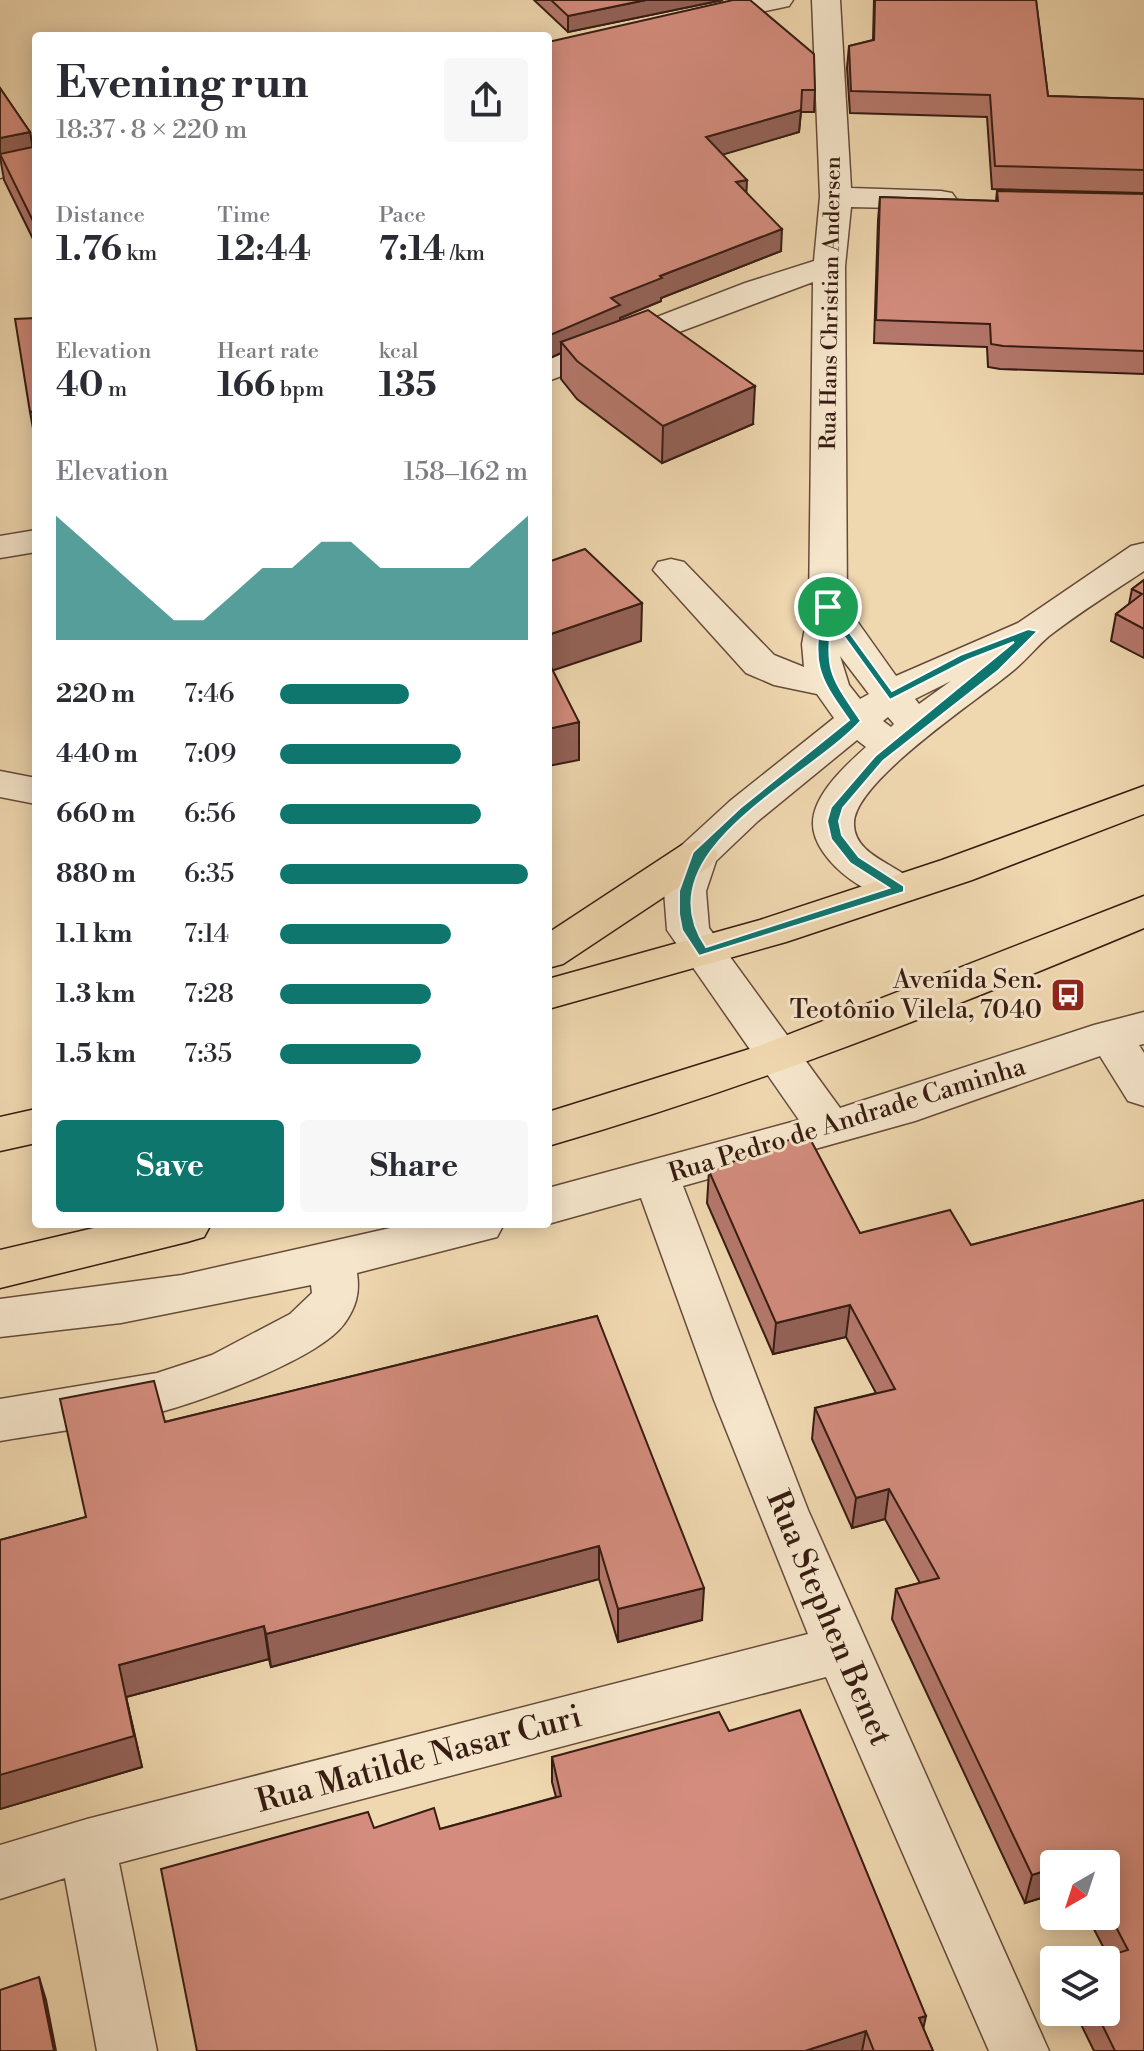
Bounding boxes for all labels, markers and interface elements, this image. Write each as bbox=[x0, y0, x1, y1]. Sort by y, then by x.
text: Evening run bbox=[56, 56, 309, 111]
button: share bbox=[444, 58, 528, 142]
text: 18:37 · 8 × 220 m bbox=[56, 114, 247, 146]
street label: Rua Hans Christian Andersen bbox=[815, 156, 847, 450]
text: Distance bbox=[56, 202, 145, 229]
text: Time bbox=[217, 202, 270, 229]
text: Pace bbox=[379, 202, 426, 229]
text: 1.76 bbox=[56, 229, 122, 271]
text: 12:44 bbox=[217, 229, 311, 271]
text: 7:14 bbox=[379, 229, 446, 271]
text: km bbox=[122, 240, 157, 267]
text: /km bbox=[446, 240, 485, 267]
text: Elevation bbox=[56, 338, 151, 365]
text: Heart rate bbox=[217, 338, 319, 365]
text: kcal bbox=[379, 338, 419, 365]
text: 40 bbox=[56, 365, 104, 407]
text: 166 bbox=[217, 365, 275, 407]
text: 135 bbox=[379, 365, 437, 407]
text: m bbox=[104, 376, 127, 403]
text: bpm bbox=[275, 376, 324, 403]
text: Elevation bbox=[56, 456, 169, 488]
text: 158–162 m bbox=[404, 456, 528, 488]
pin bbox=[794, 573, 862, 641]
icon: arrive bbox=[806, 585, 850, 629]
text: 220 m bbox=[56, 678, 135, 710]
text: 7:46 bbox=[184, 678, 235, 710]
text: 440 m bbox=[56, 738, 138, 770]
text: 7:09 bbox=[184, 738, 236, 770]
text: 660 m bbox=[56, 798, 135, 830]
text: 6:56 bbox=[184, 798, 236, 830]
text: 880 m bbox=[56, 858, 136, 890]
text: 6:35 bbox=[184, 858, 234, 890]
text: 1.1 km bbox=[56, 918, 132, 950]
text: 7:14 bbox=[184, 918, 229, 950]
place label: Avenida Sen. Teotônio Vilela, 7040 bbox=[790, 964, 1042, 1026]
bus stop icon: Avenida Sen. Teotônio Vilela, 7040 bbox=[1049, 976, 1087, 1014]
text: 1.3 km bbox=[56, 978, 135, 1010]
text: 7:28 bbox=[184, 978, 234, 1010]
text: 1.5 km bbox=[56, 1038, 136, 1070]
text: 7:35 bbox=[184, 1038, 232, 1070]
street label: Rua Pedro de Andrade Caminha bbox=[665, 1050, 1030, 1190]
button: Save bbox=[56, 1120, 284, 1212]
button: Share bbox=[300, 1120, 528, 1212]
street label: Rua Stephen Benet bbox=[757, 1484, 901, 1752]
street label: Rua Matilde Nasar Curi bbox=[252, 1696, 586, 1822]
north arrow bbox=[1040, 1850, 1120, 1930]
map controls bbox=[1040, 1850, 1120, 2026]
button: layers bbox=[1040, 1946, 1120, 2026]

